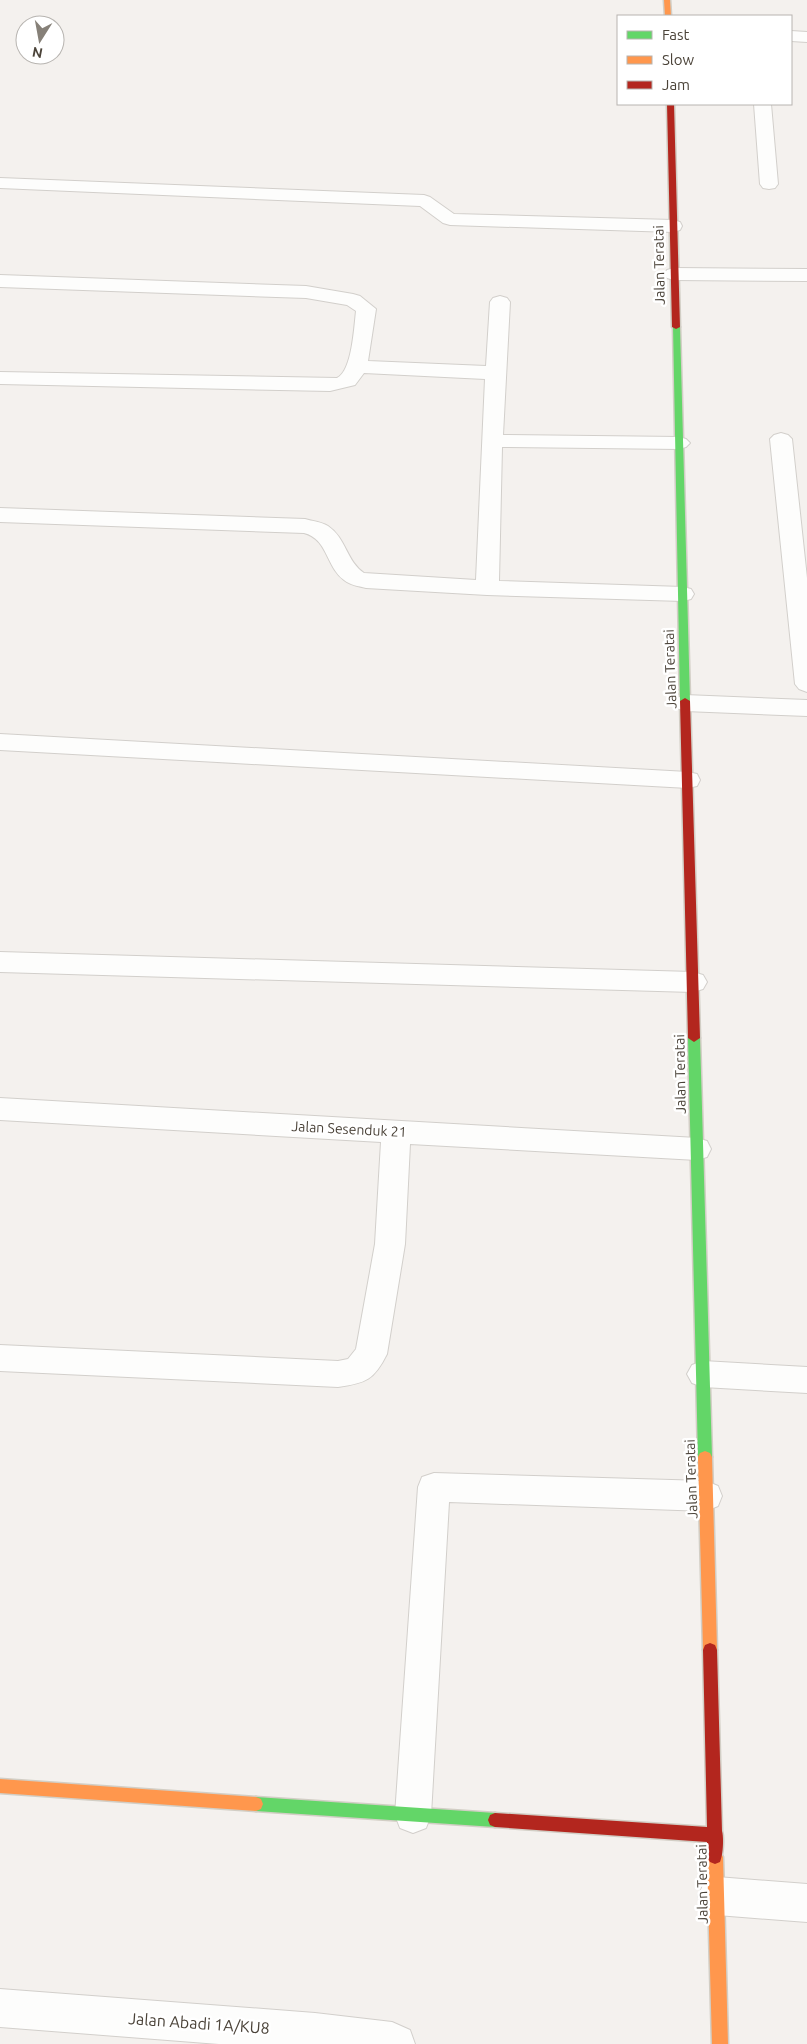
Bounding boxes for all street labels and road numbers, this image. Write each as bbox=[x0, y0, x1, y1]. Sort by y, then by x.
street label: Jalan Teratai bbox=[650, 225, 668, 305]
street label: Jalan Teratai bbox=[661, 629, 679, 709]
street label: Jalan Teratai bbox=[671, 1034, 689, 1114]
street label: Jalan Sesenduk 21 bbox=[291, 1118, 407, 1140]
street label: Jalan Teratai bbox=[682, 1439, 700, 1519]
street label: Jalan Teratai bbox=[693, 1844, 711, 1924]
street label: Jalan Abadi 1A/KU8 bbox=[128, 2009, 270, 2037]

